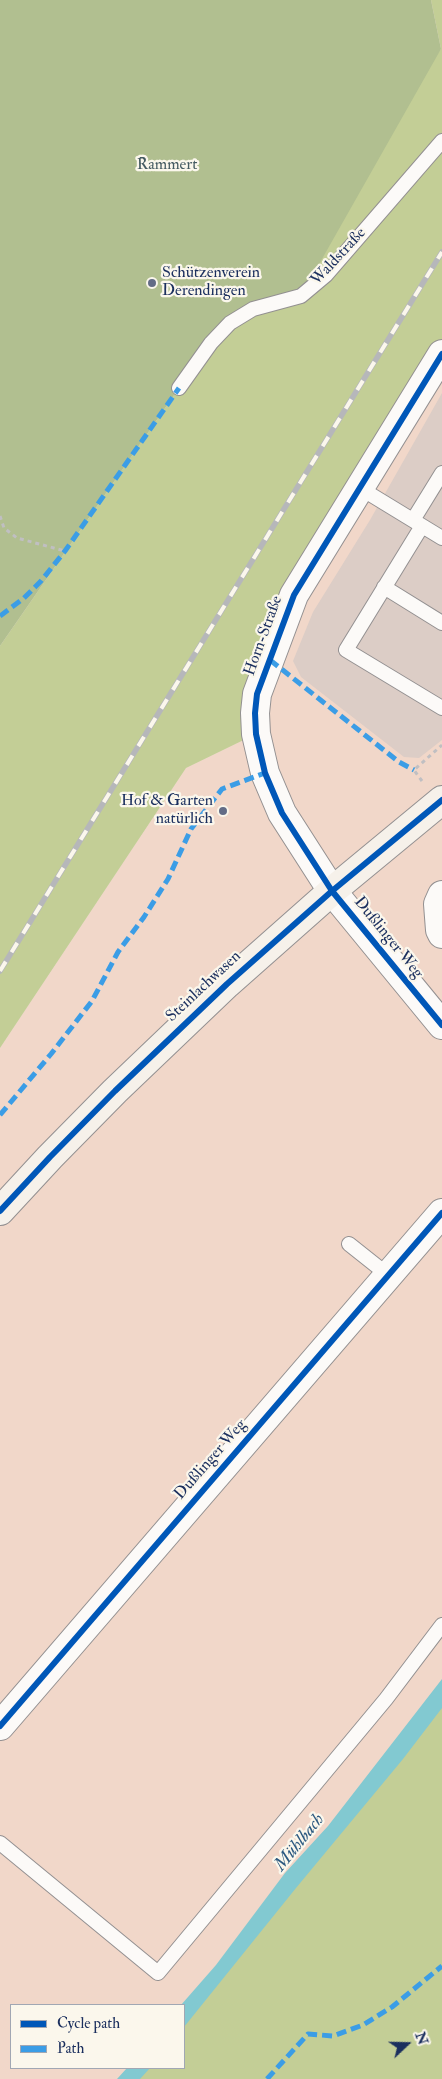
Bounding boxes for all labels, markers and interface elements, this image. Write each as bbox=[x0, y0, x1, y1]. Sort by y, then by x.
park label: Rammert bbox=[137, 156, 197, 176]
street label: Waldstraße bbox=[307, 224, 371, 290]
place label: Schützenverein Derendingen bbox=[162, 264, 260, 302]
marker: Schützenverein Derendingen bbox=[146, 277, 158, 289]
street label: Horn-Straße bbox=[241, 593, 287, 679]
place label: Hof & Garten natürlich bbox=[121, 792, 213, 830]
marker: Hof & Garten natürlich bbox=[217, 805, 229, 817]
street label: Dußlinger Weg bbox=[349, 893, 427, 983]
street label: Steinlachwasen bbox=[163, 947, 245, 1027]
street label: Dußlinger Weg bbox=[171, 1416, 251, 1504]
water label: Mühlbach bbox=[270, 1810, 330, 1876]
legend bbox=[10, 2004, 185, 2069]
text: Cycle path bbox=[57, 2014, 120, 2033]
north arrow bbox=[382, 2019, 432, 2069]
text: N bbox=[411, 2030, 432, 2047]
text: Path bbox=[57, 2039, 84, 2058]

